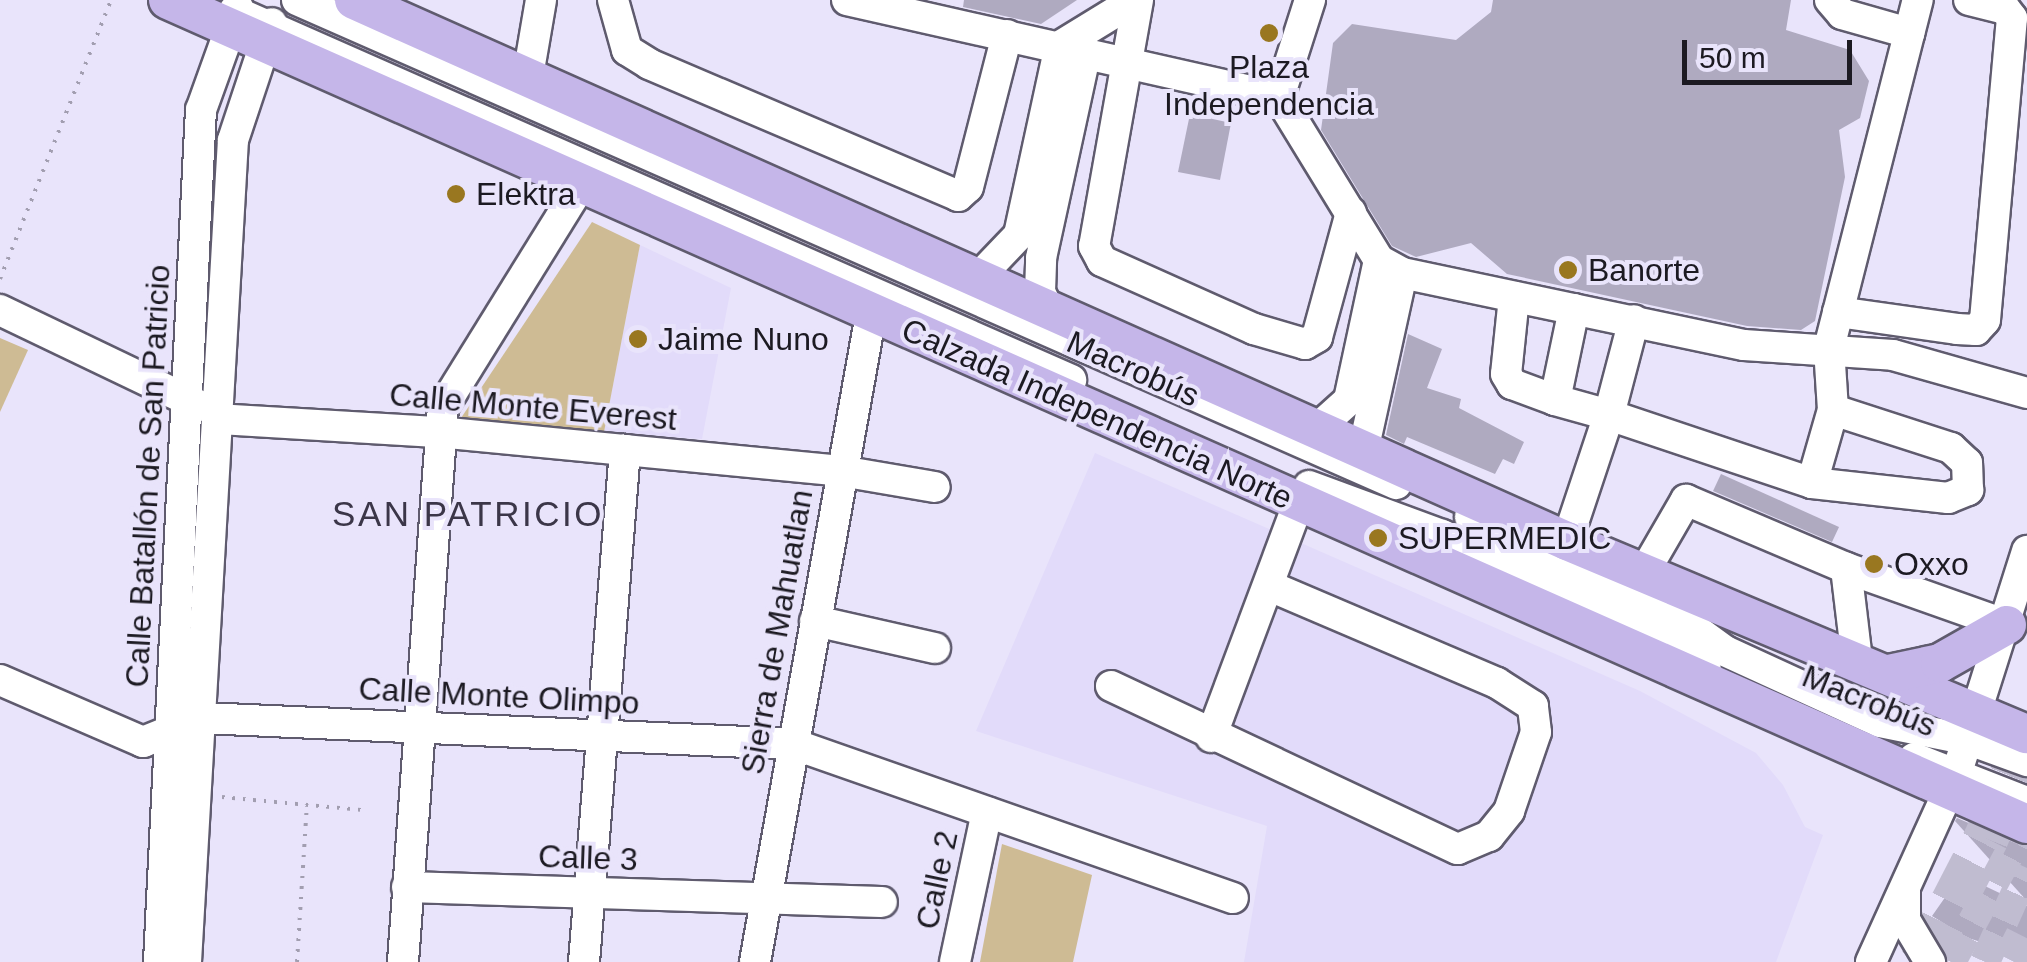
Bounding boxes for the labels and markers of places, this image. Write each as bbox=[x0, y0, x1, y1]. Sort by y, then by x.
marker: Plaza Independencia bbox=[1258, 22, 1280, 44]
place label: Plaza Independencia bbox=[1164, 49, 1374, 124]
place label: Elektra bbox=[476, 175, 576, 213]
marker: Elektra bbox=[445, 183, 467, 205]
place label: Banorte bbox=[1588, 251, 1700, 289]
marker: Banorte bbox=[1557, 259, 1579, 281]
place label: Jaime Nuno bbox=[658, 320, 829, 358]
marker: Jaime Nuno bbox=[627, 328, 649, 350]
place label: SUPERMEDIC bbox=[1398, 519, 1611, 557]
marker: SUPERMEDIC bbox=[1367, 527, 1389, 549]
place label: Oxxo bbox=[1894, 545, 1969, 583]
marker: Oxxo bbox=[1863, 553, 1885, 575]

